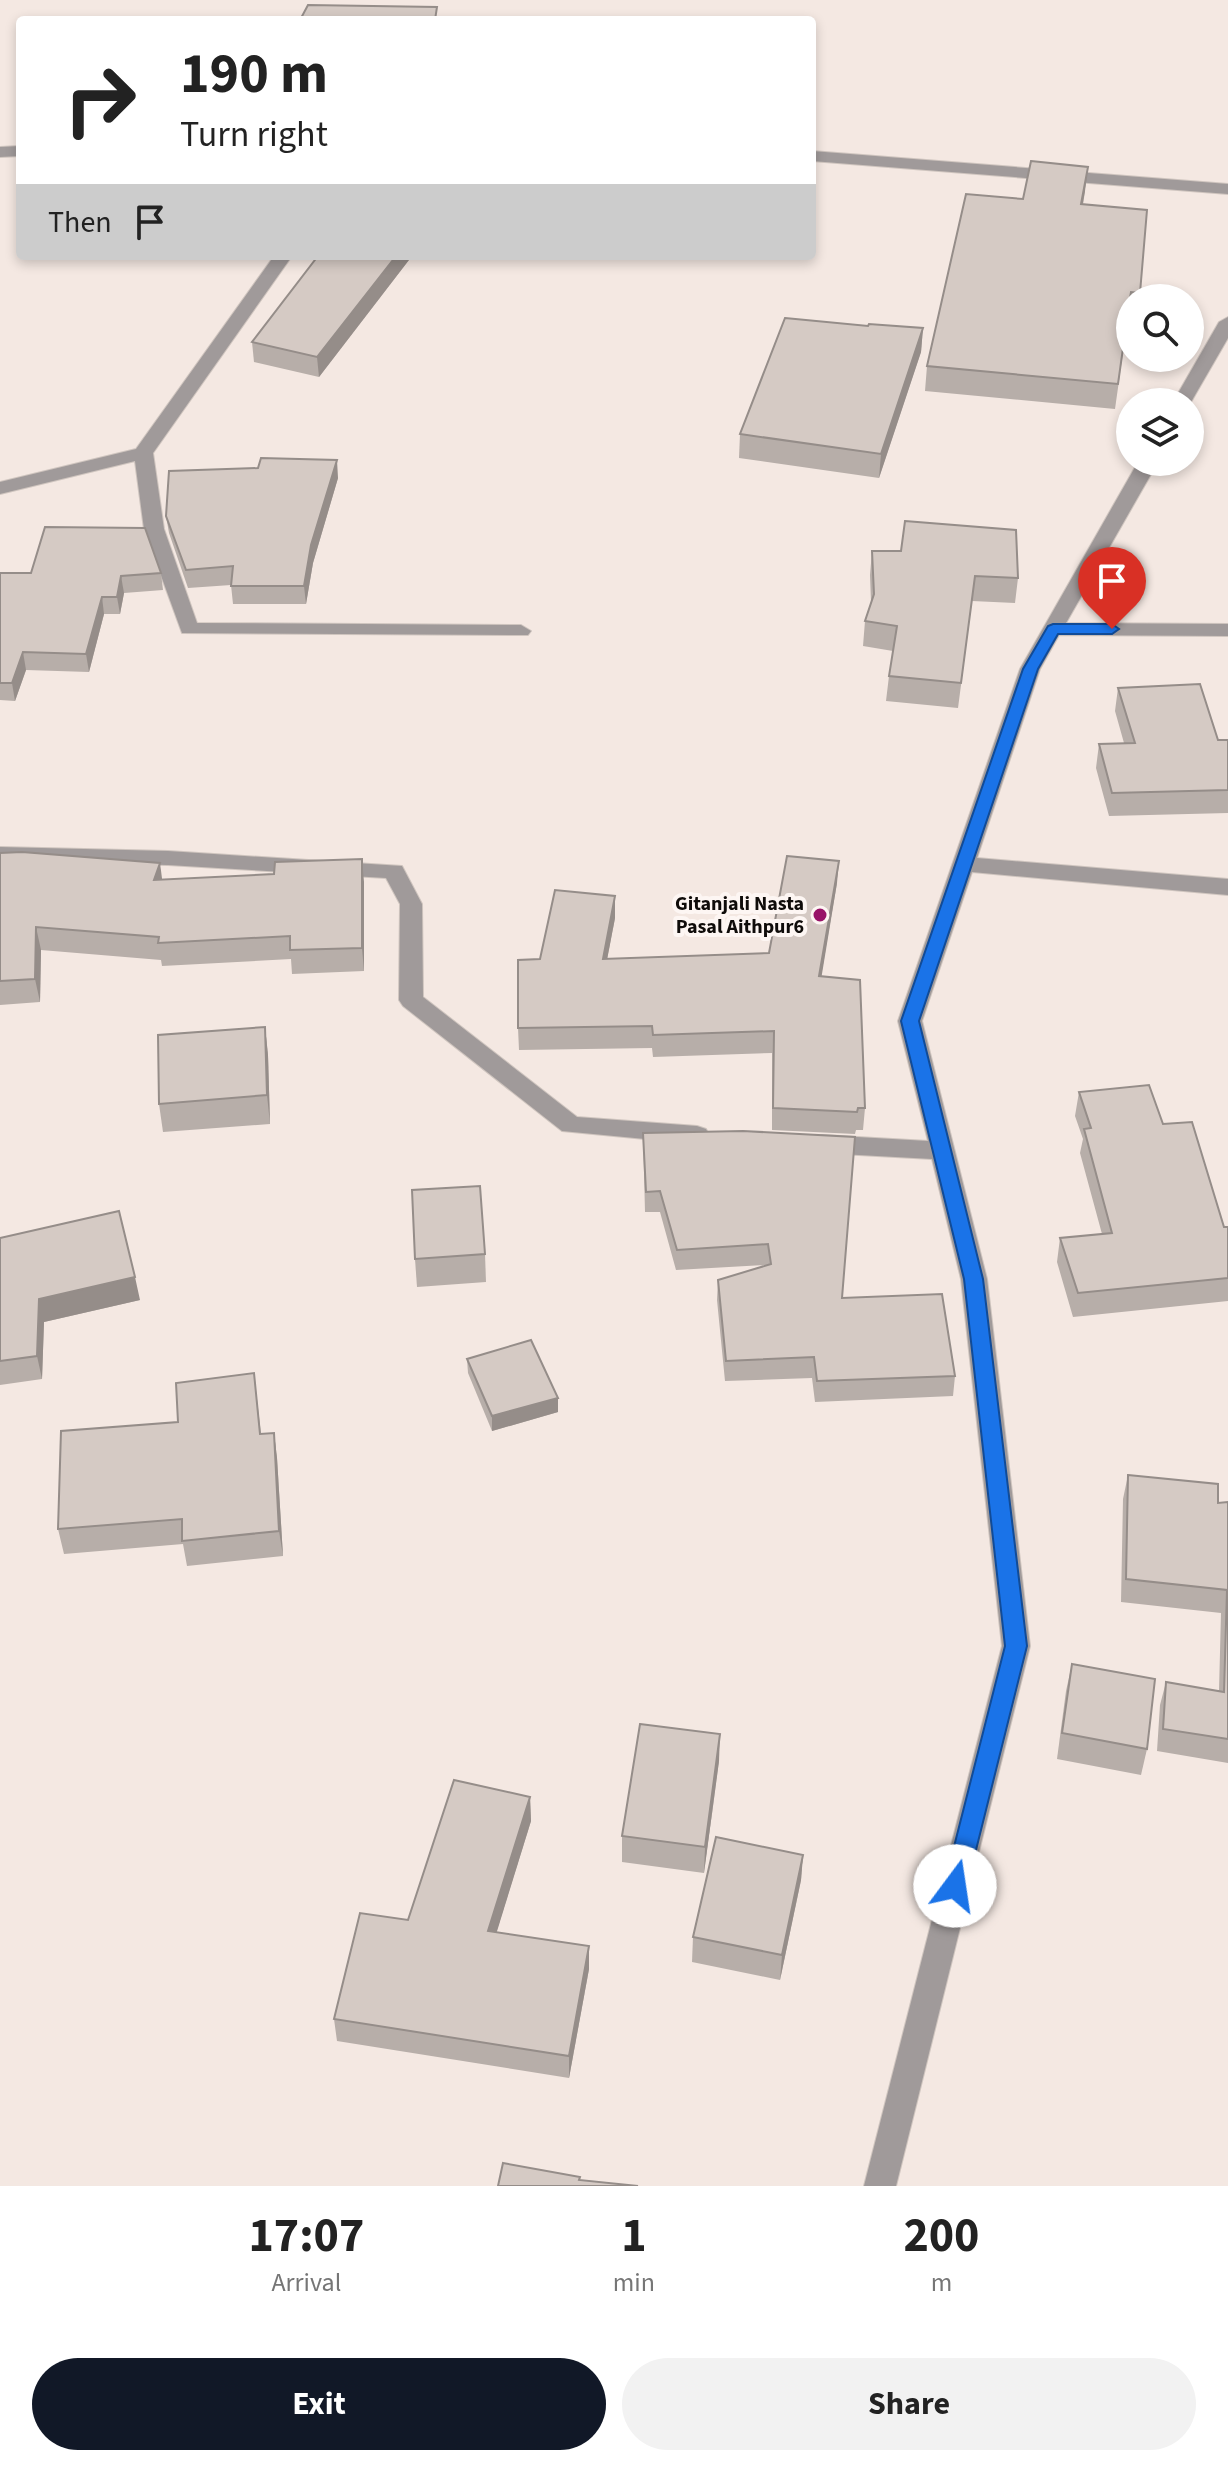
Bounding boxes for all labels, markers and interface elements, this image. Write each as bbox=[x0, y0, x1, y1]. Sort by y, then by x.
text: 190 m bbox=[180, 35, 328, 114]
icon: right bbox=[48, 48, 152, 152]
text: Turn right bbox=[180, 109, 328, 160]
icon: arrive bbox=[128, 200, 172, 244]
text: Then bbox=[48, 201, 112, 244]
map controls bbox=[1116, 284, 1204, 476]
button: search bbox=[1116, 284, 1204, 372]
button: layers bbox=[1116, 388, 1204, 476]
pin bbox=[1078, 547, 1146, 629]
icon: arrive bbox=[1090, 559, 1134, 603]
place label: Gitanjali Nasta Pasal Aithpur6 bbox=[675, 890, 804, 941]
marker: Gitanjali Nasta Pasal Aithpur6 bbox=[811, 906, 829, 924]
position arrow bbox=[913, 1844, 997, 1928]
text: 17:07 bbox=[248, 2202, 364, 2270]
text: 1 bbox=[621, 2202, 647, 2270]
text: 200 bbox=[903, 2202, 979, 2270]
text: Arrival bbox=[271, 2264, 341, 2301]
text: min bbox=[613, 2264, 655, 2301]
text: m bbox=[931, 2264, 952, 2301]
button: Exit bbox=[32, 2358, 606, 2450]
button: Share bbox=[622, 2358, 1196, 2450]

